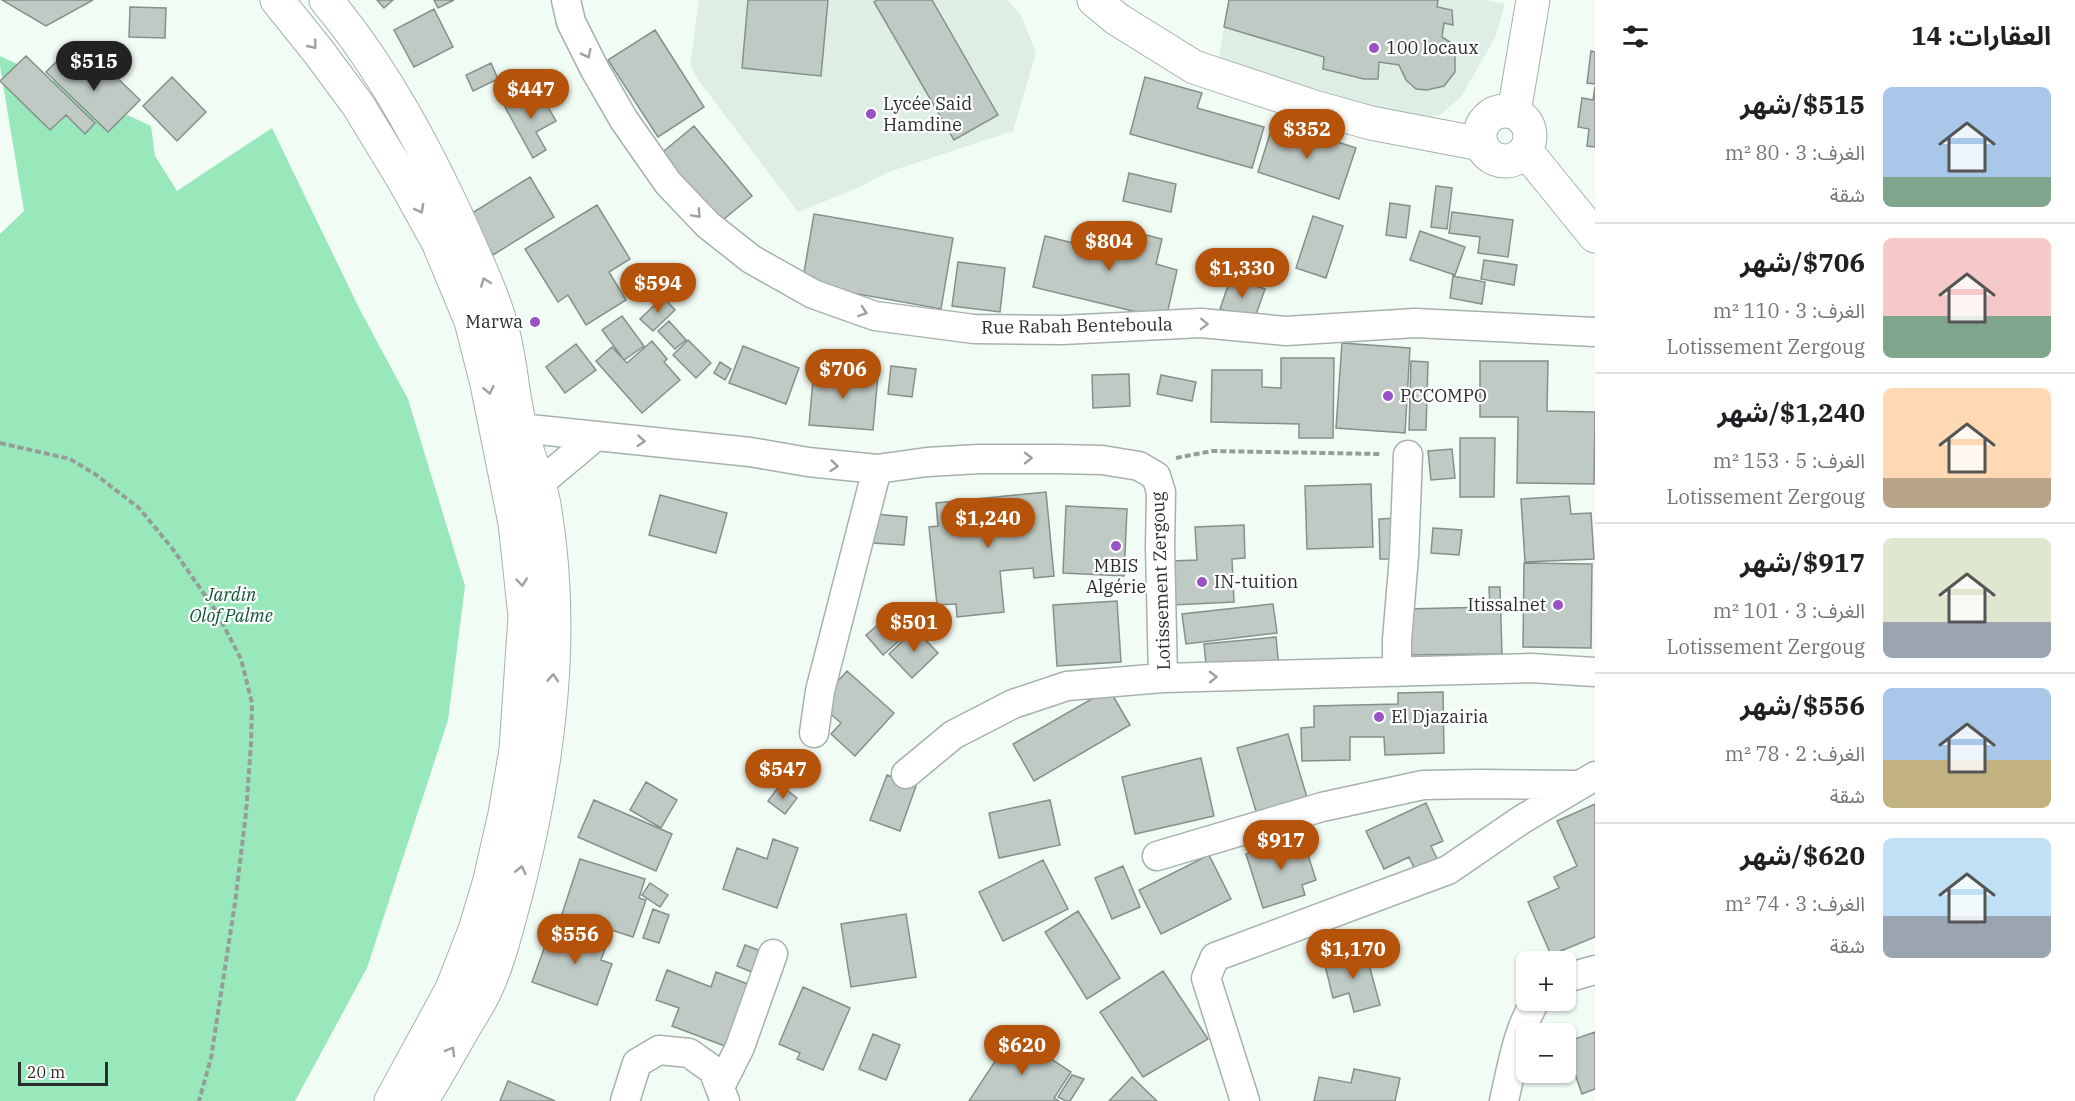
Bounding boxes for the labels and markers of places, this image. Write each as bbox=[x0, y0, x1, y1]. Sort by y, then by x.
place label: 100 locaux bbox=[1386, 36, 1479, 59]
pin: $515 bbox=[58, 41, 130, 92]
marker: 100 locaux bbox=[1367, 41, 1381, 55]
pin: $447 bbox=[495, 69, 567, 120]
place label: Lycée Said Hamdine bbox=[883, 92, 972, 136]
marker: Lycée Said Hamdine bbox=[864, 107, 878, 121]
pin: $352 bbox=[1271, 109, 1343, 160]
pin: $804 bbox=[1073, 221, 1145, 272]
pin: $1,330 bbox=[1193, 248, 1291, 299]
pin: $594 bbox=[622, 263, 694, 314]
place label: Marwa bbox=[465, 310, 523, 333]
marker: Marwa bbox=[528, 315, 542, 329]
pin: $706 bbox=[807, 349, 879, 400]
place label: PCCOMPO bbox=[1400, 384, 1487, 407]
marker: PCCOMPO bbox=[1381, 389, 1395, 403]
pin: $1,240 bbox=[939, 498, 1037, 549]
marker: MBIS Algérie bbox=[1109, 539, 1123, 553]
place label: MBIS Algérie bbox=[1086, 554, 1146, 598]
place label: IN-tuition bbox=[1214, 570, 1298, 593]
marker: IN-tuition bbox=[1195, 575, 1209, 589]
place label: Itissalnet bbox=[1468, 593, 1546, 616]
marker: Itissalnet bbox=[1551, 598, 1565, 612]
pin: $501 bbox=[878, 602, 950, 653]
place label: El Djazairia bbox=[1391, 705, 1488, 728]
marker: El Djazairia bbox=[1372, 710, 1386, 724]
pin: $547 bbox=[747, 749, 819, 800]
pin: $917 bbox=[1245, 820, 1317, 871]
pin: $556 bbox=[539, 914, 611, 965]
pin: $1,170 bbox=[1304, 929, 1402, 980]
pin: $620 bbox=[986, 1025, 1058, 1076]

